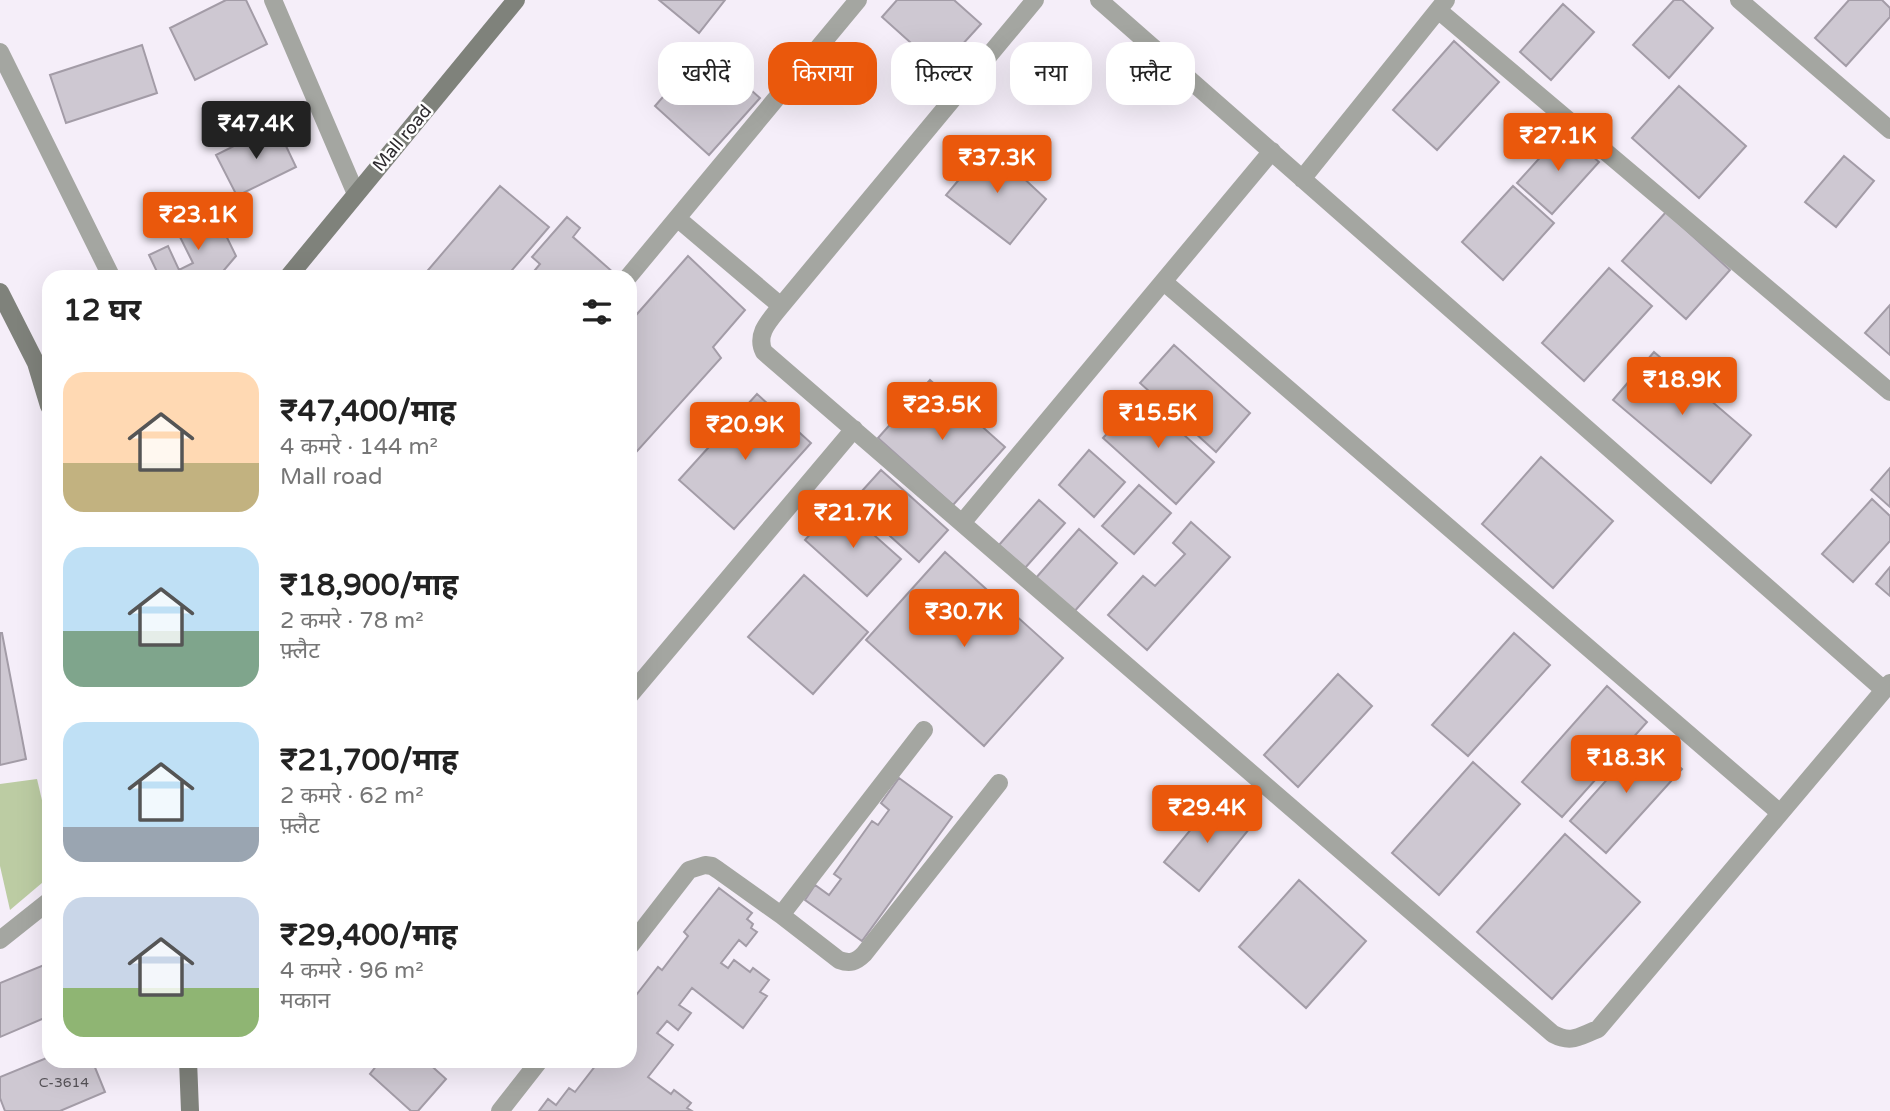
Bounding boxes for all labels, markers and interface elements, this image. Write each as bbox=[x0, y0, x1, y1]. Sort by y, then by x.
chip: खरीदें bbox=[658, 42, 754, 105]
chip: किराया bbox=[768, 42, 877, 105]
chip: फ़िल्टर bbox=[891, 42, 996, 105]
chip: नया bbox=[1010, 42, 1092, 105]
chip: फ़्लैट bbox=[1106, 42, 1195, 105]
street label: Mall road bbox=[368, 100, 436, 176]
pin: ₹47.4K bbox=[199, 102, 313, 161]
text: ₹47.4K bbox=[218, 110, 294, 138]
pin: ₹27.1K bbox=[1501, 114, 1615, 173]
text: ₹27.1K bbox=[1519, 122, 1597, 150]
pin: ₹37.3K bbox=[940, 136, 1054, 195]
text: ₹37.3K bbox=[958, 144, 1036, 172]
pin: ₹23.1K bbox=[141, 192, 255, 252]
text: ₹23.1K bbox=[159, 201, 237, 229]
text: 12 घर bbox=[63, 292, 141, 329]
icon: filters bbox=[578, 293, 616, 331]
pin: ₹18.9K bbox=[1625, 358, 1739, 417]
text: ₹18.9K bbox=[1643, 366, 1721, 394]
pin: ₹23.5K bbox=[885, 382, 999, 442]
text: ₹23.5K bbox=[903, 391, 981, 419]
pin: ₹15.5K bbox=[1101, 391, 1215, 450]
text: ₹47,400/माह bbox=[280, 393, 456, 430]
text: ₹15.5K bbox=[1119, 399, 1197, 427]
icon: home bbox=[119, 400, 203, 484]
pin: ₹20.9K bbox=[688, 402, 802, 462]
text: ₹20.9K bbox=[706, 411, 784, 439]
text: 4 कमरे · 144 m² bbox=[280, 433, 438, 461]
text: Mall road bbox=[280, 463, 382, 491]
pin: ₹21.7K bbox=[796, 490, 910, 550]
text: ₹21.7K bbox=[814, 499, 892, 527]
text: ₹18,900/माह bbox=[280, 567, 458, 604]
icon: home bbox=[119, 575, 203, 659]
pin: ₹30.7K bbox=[907, 590, 1021, 649]
text: ₹30.7K bbox=[925, 598, 1003, 626]
text: 2 कमरे · 78 m² bbox=[280, 607, 424, 635]
text: फ़्लैट bbox=[280, 637, 320, 665]
pin: ₹18.3K bbox=[1569, 736, 1683, 795]
text: ₹21,700/माह bbox=[280, 742, 458, 779]
text: ₹18.3K bbox=[1587, 744, 1665, 772]
icon: home bbox=[119, 750, 203, 834]
text: 2 कमरे · 62 m² bbox=[280, 782, 424, 810]
pin: ₹29.4K bbox=[1150, 786, 1264, 845]
text: ₹29.4K bbox=[1168, 794, 1246, 822]
text: फ़्लैट bbox=[280, 812, 320, 840]
text: ₹29,400/माह bbox=[280, 917, 458, 954]
icon: home bbox=[119, 925, 203, 1009]
text: 4 कमरे · 96 m² bbox=[280, 957, 424, 985]
text: मकान bbox=[280, 987, 330, 1015]
house number: C-3614 bbox=[39, 1074, 89, 1091]

